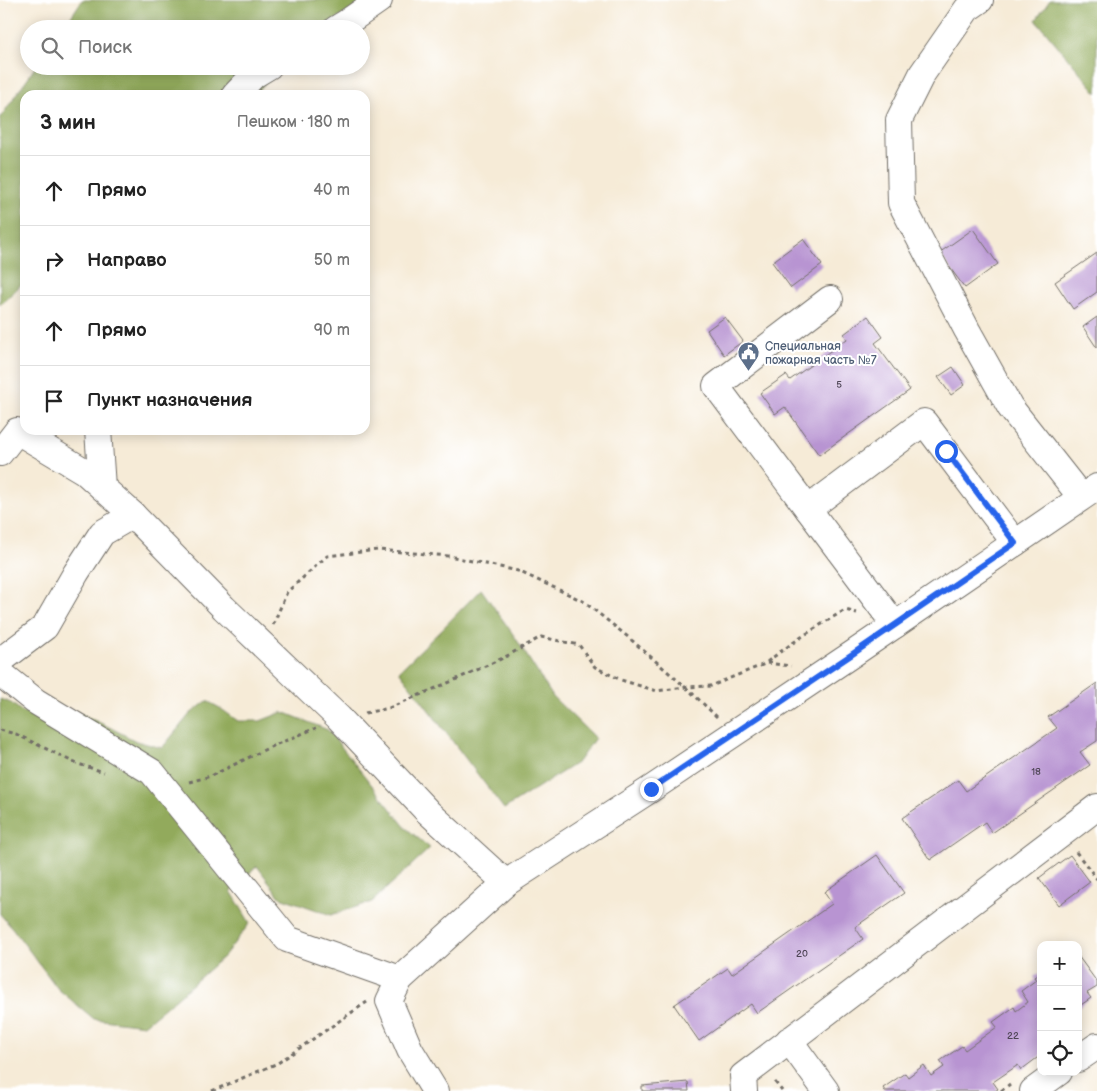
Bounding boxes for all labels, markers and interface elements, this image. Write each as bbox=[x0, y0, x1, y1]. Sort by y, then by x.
search box bbox=[20, 20, 370, 75]
icon: search bbox=[38, 34, 66, 62]
text: Поиск bbox=[78, 36, 132, 59]
text: 3 мин bbox=[40, 110, 96, 135]
text: Пешком · 180 m bbox=[237, 113, 350, 132]
icon: ahead bbox=[40, 177, 68, 205]
text: Прямо bbox=[87, 179, 147, 202]
text: 40 m bbox=[313, 181, 350, 200]
icon: right bbox=[40, 247, 68, 275]
text: Направо bbox=[87, 249, 167, 272]
text: 50 m bbox=[314, 251, 350, 270]
icon: ahead bbox=[40, 317, 68, 345]
text: Прямо bbox=[87, 319, 147, 342]
text: 90 m bbox=[314, 321, 350, 340]
place label: Специальная пожарная часть №7 bbox=[765, 339, 877, 368]
public building icon: Специальная пожарная часть №7 bbox=[737, 341, 761, 372]
house number: 5 bbox=[836, 379, 842, 391]
icon: arrive bbox=[40, 387, 68, 415]
text: Пункт назначения bbox=[87, 389, 252, 412]
route start bbox=[935, 440, 958, 463]
house number: 18 bbox=[1031, 766, 1041, 778]
route end bbox=[640, 778, 663, 801]
map controls bbox=[1037, 941, 1082, 1076]
button: + bbox=[1037, 941, 1082, 986]
house number: 20 bbox=[796, 948, 808, 960]
button: − bbox=[1037, 986, 1082, 1031]
house number: 22 bbox=[1007, 1030, 1019, 1042]
button: locate bbox=[1037, 1031, 1082, 1076]

